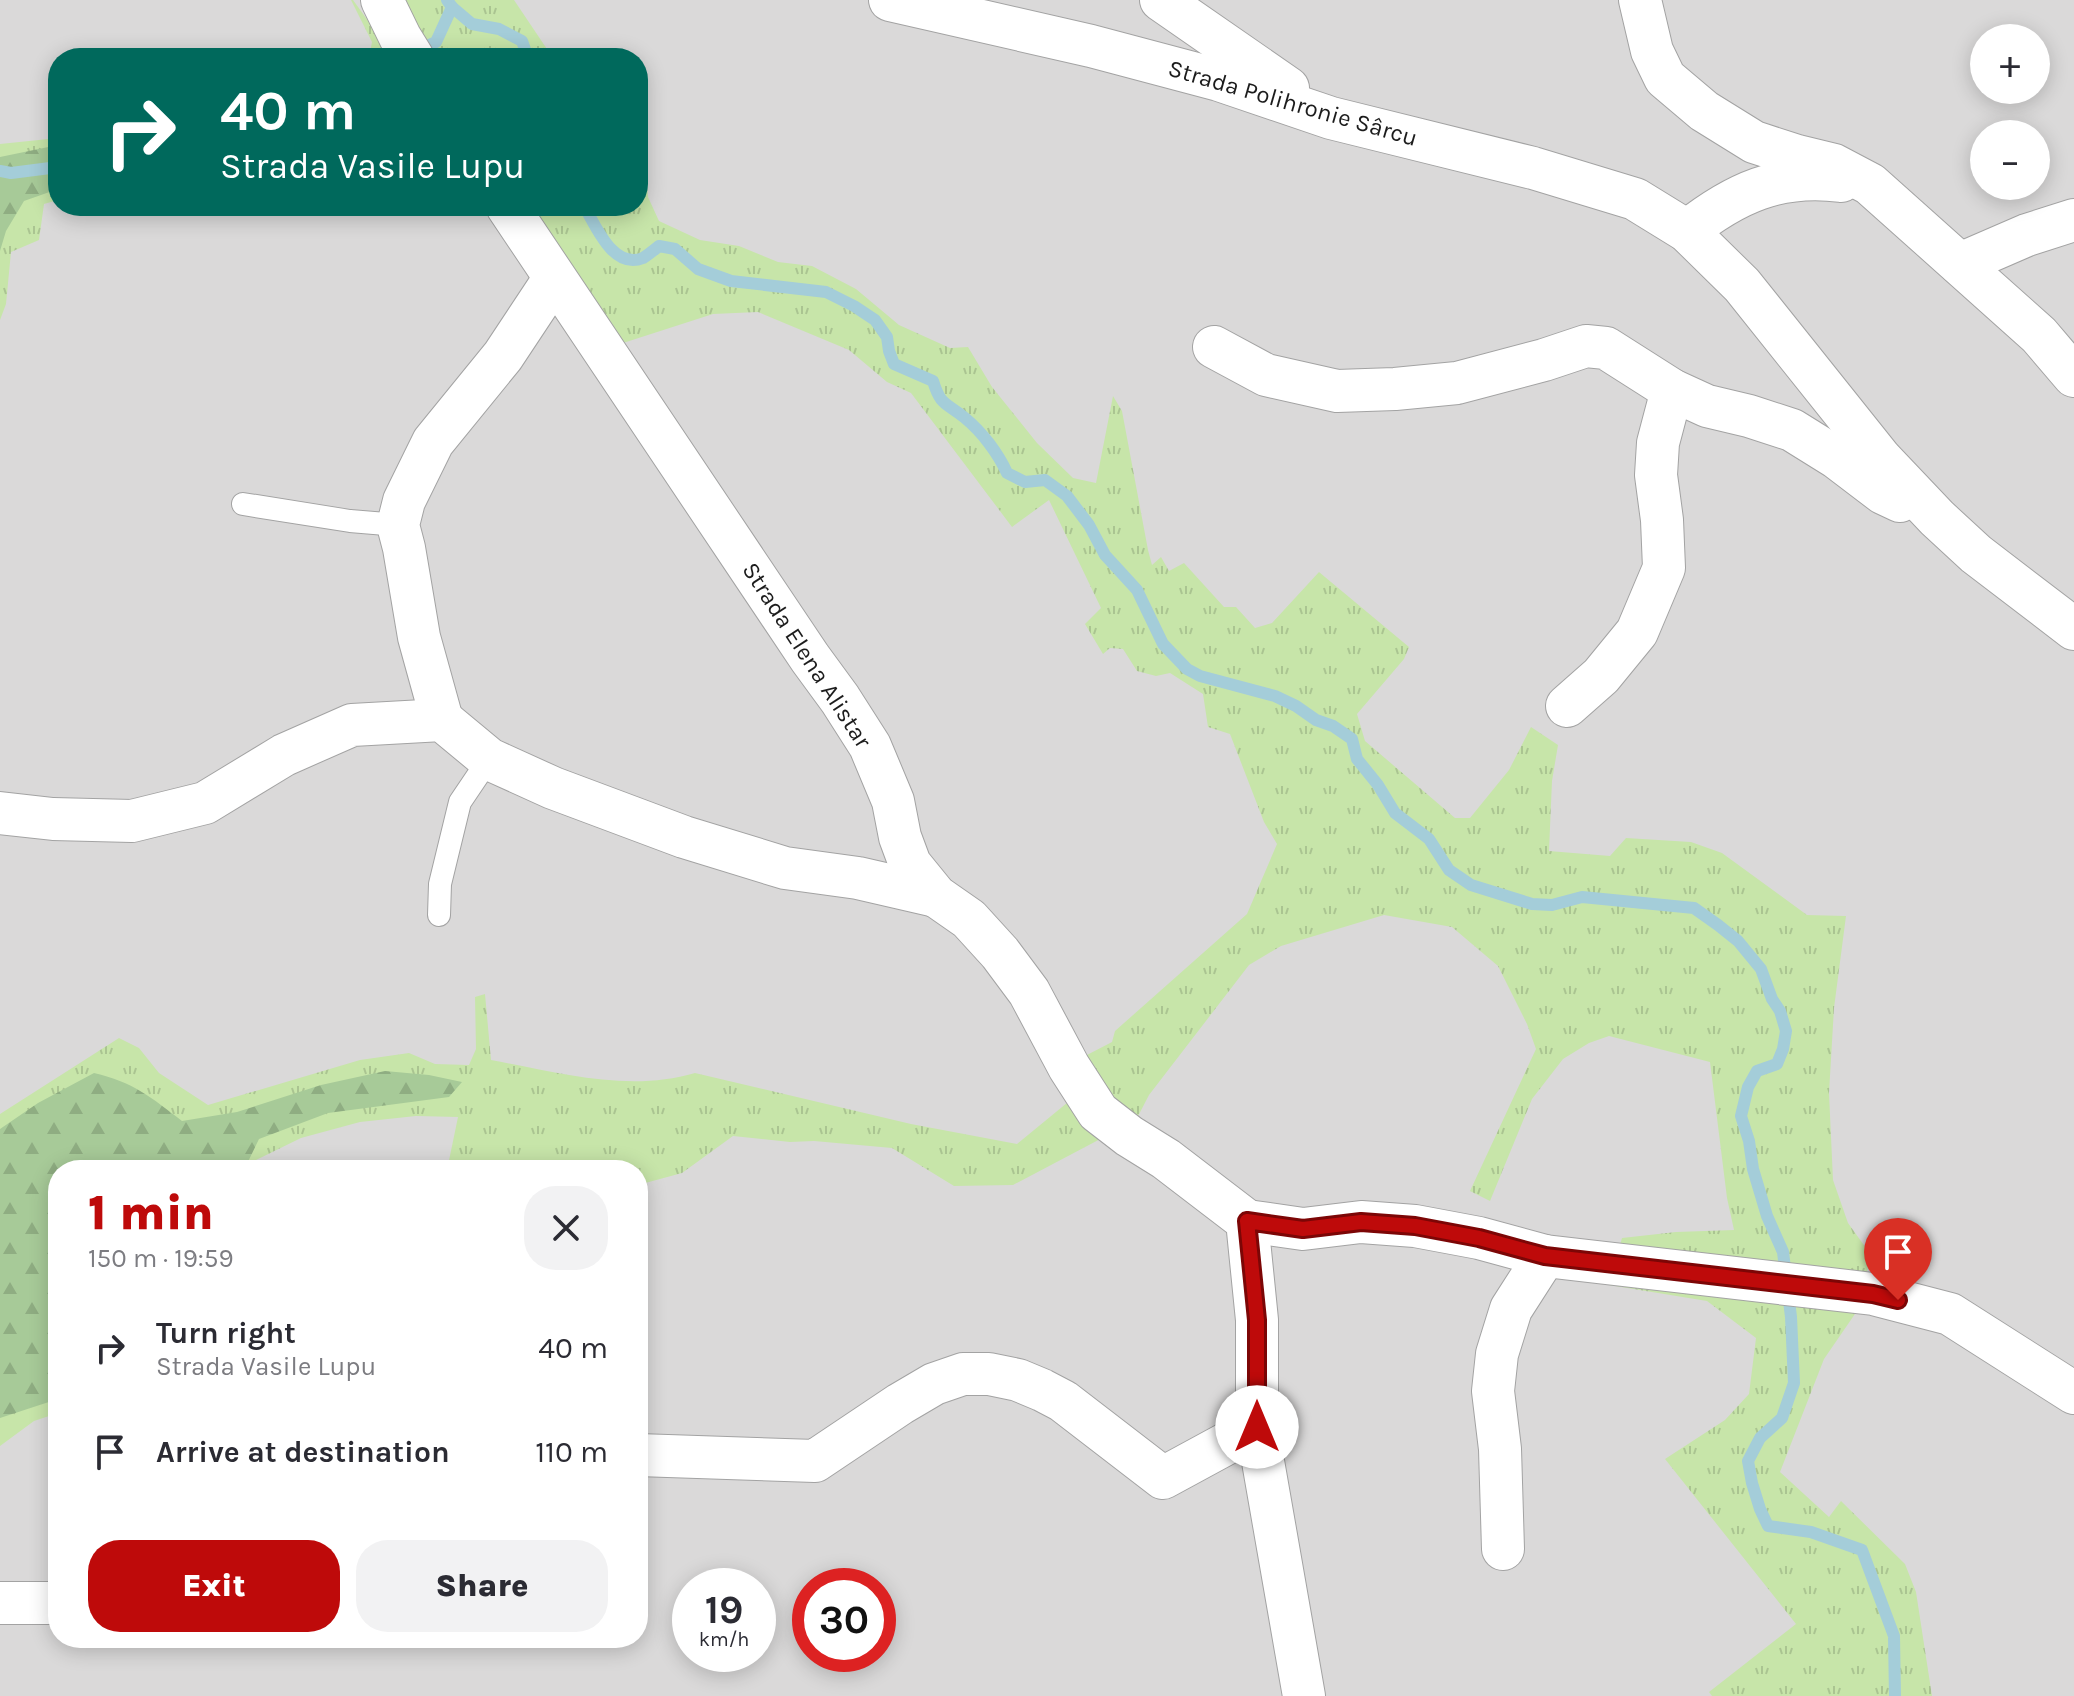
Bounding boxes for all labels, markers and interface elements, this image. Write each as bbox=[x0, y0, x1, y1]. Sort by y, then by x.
map controls bbox=[1970, 24, 2050, 200]
button: + bbox=[1970, 24, 2050, 104]
street label: Strada Polihronie Sârcu bbox=[1165, 54, 1421, 152]
text: 40 m bbox=[220, 78, 356, 143]
icon: right bbox=[88, 80, 192, 184]
button: − bbox=[1970, 120, 2050, 200]
text: Strada Vasile Lupu bbox=[220, 145, 525, 187]
street label: Strada Elena Alistar bbox=[737, 557, 878, 753]
text: 1 min bbox=[88, 1185, 214, 1241]
button: close bbox=[524, 1186, 608, 1270]
pin bbox=[1864, 1218, 1932, 1300]
icon: arrive bbox=[1876, 1230, 1920, 1274]
text: 150 m · 19:59 bbox=[88, 1243, 234, 1274]
text: Turn right bbox=[156, 1315, 296, 1351]
icon: right bbox=[88, 1326, 132, 1370]
text: 40 m bbox=[538, 1330, 608, 1366]
text: Strada Vasile Lupu bbox=[156, 1351, 376, 1382]
position arrow bbox=[1215, 1385, 1299, 1469]
icon: arrive bbox=[88, 1430, 132, 1474]
text: Arrive at destination bbox=[156, 1434, 450, 1470]
text: 110 m bbox=[535, 1434, 608, 1470]
button: Exit bbox=[88, 1540, 340, 1632]
button: Share bbox=[356, 1540, 608, 1632]
speed limit sign: 30 bbox=[792, 1568, 896, 1672]
text: 19 bbox=[705, 1586, 743, 1633]
text: km/h bbox=[699, 1628, 749, 1651]

